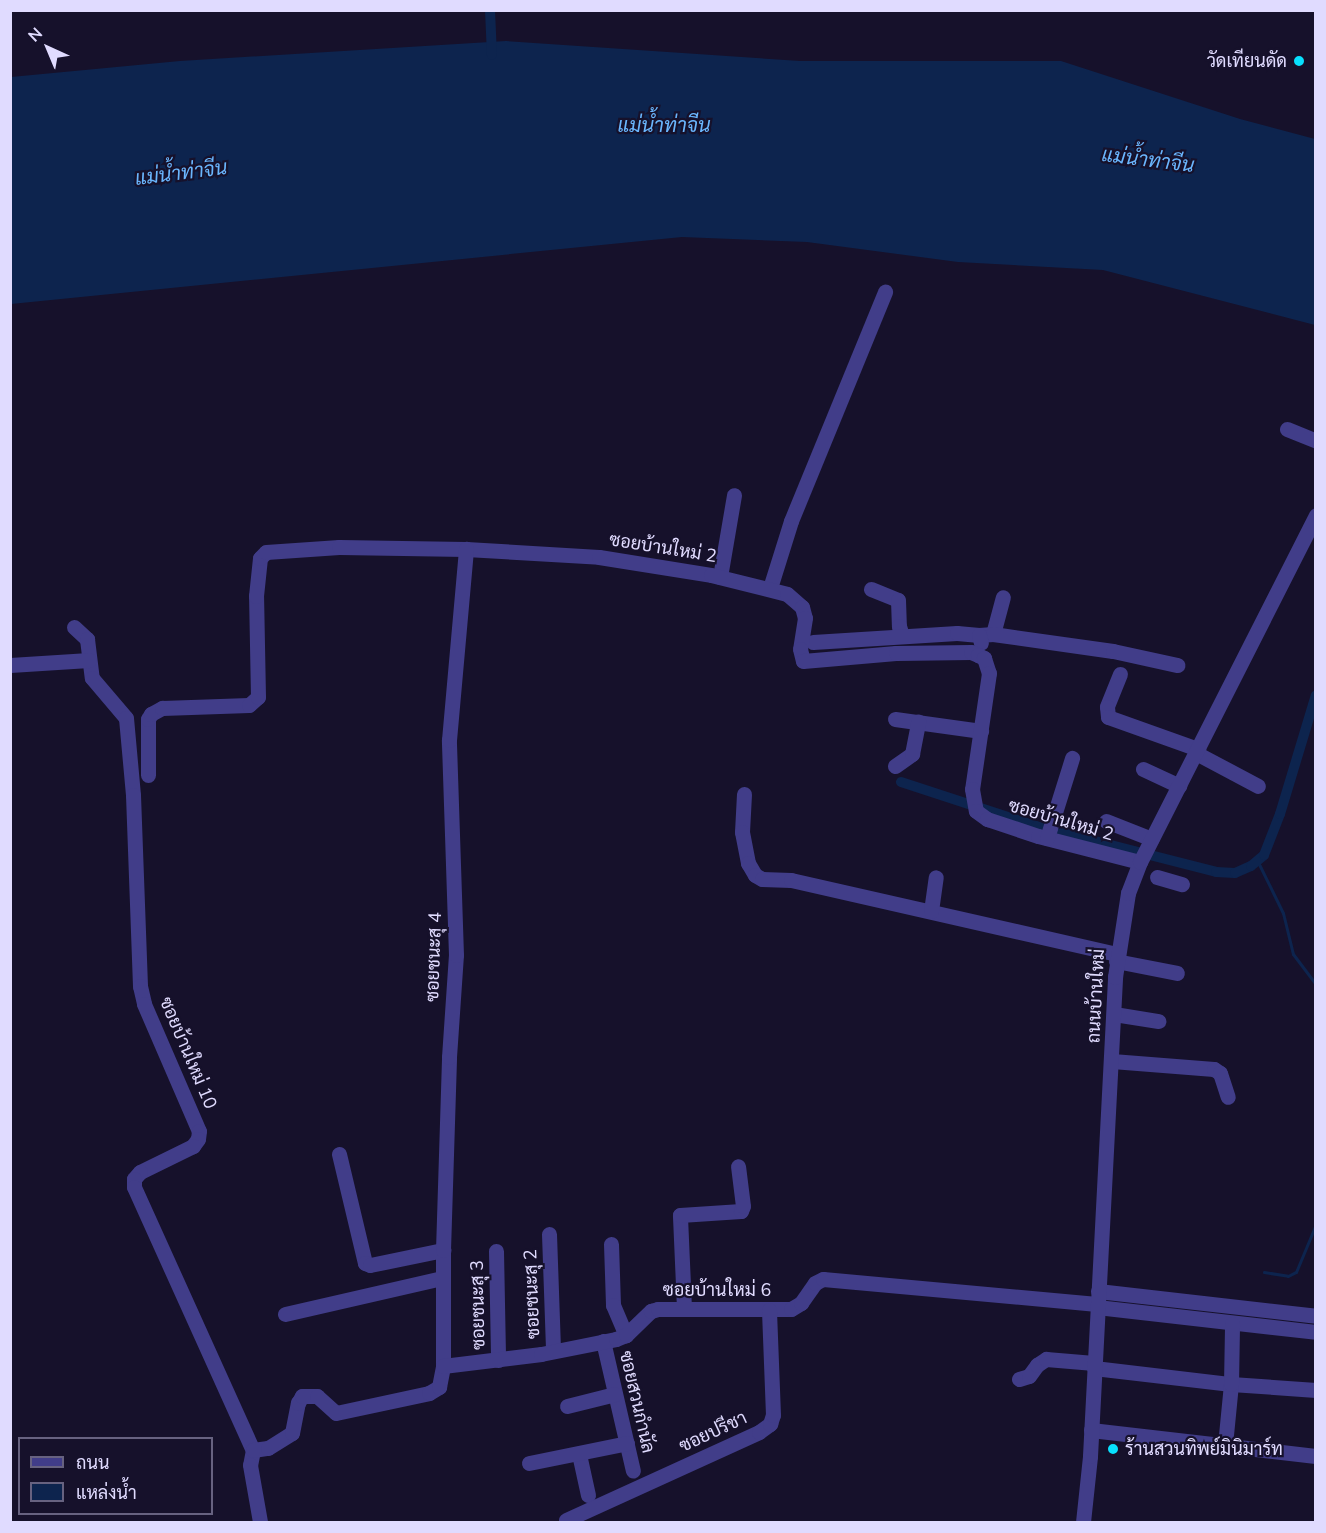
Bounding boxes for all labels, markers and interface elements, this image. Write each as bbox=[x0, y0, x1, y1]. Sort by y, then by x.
north arrow bbox=[18, 18, 78, 78]
text: N bbox=[24, 23, 47, 47]
place label: วัดเทียนดัด bbox=[1207, 50, 1287, 72]
marker: วัดเทียนดัด bbox=[1292, 54, 1306, 68]
water label: แม่น้ำท่าจีน bbox=[618, 113, 710, 137]
water label: แม่น้ำท่าจีน bbox=[1100, 142, 1196, 178]
water label: แม่น้ำท่าจีน bbox=[133, 155, 229, 191]
street label: ซอยบ้านใหม่ 2 bbox=[608, 529, 718, 567]
street label: ซอยบ้านใหม่ 2 bbox=[1006, 795, 1116, 845]
street label: ซอยชนะสุ 4 bbox=[422, 912, 446, 1002]
street label: ถนนบ้านใหม่ bbox=[1083, 948, 1109, 1044]
street label: ซอยบ้านใหม่ 10 bbox=[155, 994, 221, 1112]
street label: ซอยชนะสุ 2 bbox=[520, 1249, 544, 1339]
street label: ซอยชนะสุ 3 bbox=[466, 1260, 490, 1350]
street label: ซอยบ้านใหม่ 6 bbox=[663, 1279, 771, 1301]
street label: ซอยสวนกำนัล bbox=[615, 1349, 659, 1455]
street label: ซอยปรีชา bbox=[676, 1407, 750, 1457]
legend bbox=[18, 1437, 213, 1515]
place label: ร้านสวนทิพย์มินิมาร์ท bbox=[1125, 1438, 1283, 1460]
marker: ร้านสวนทิพย์มินิมาร์ท bbox=[1106, 1442, 1120, 1456]
text: ถนน bbox=[76, 1451, 109, 1475]
text: แหล่งน้ำ bbox=[76, 1481, 137, 1505]

